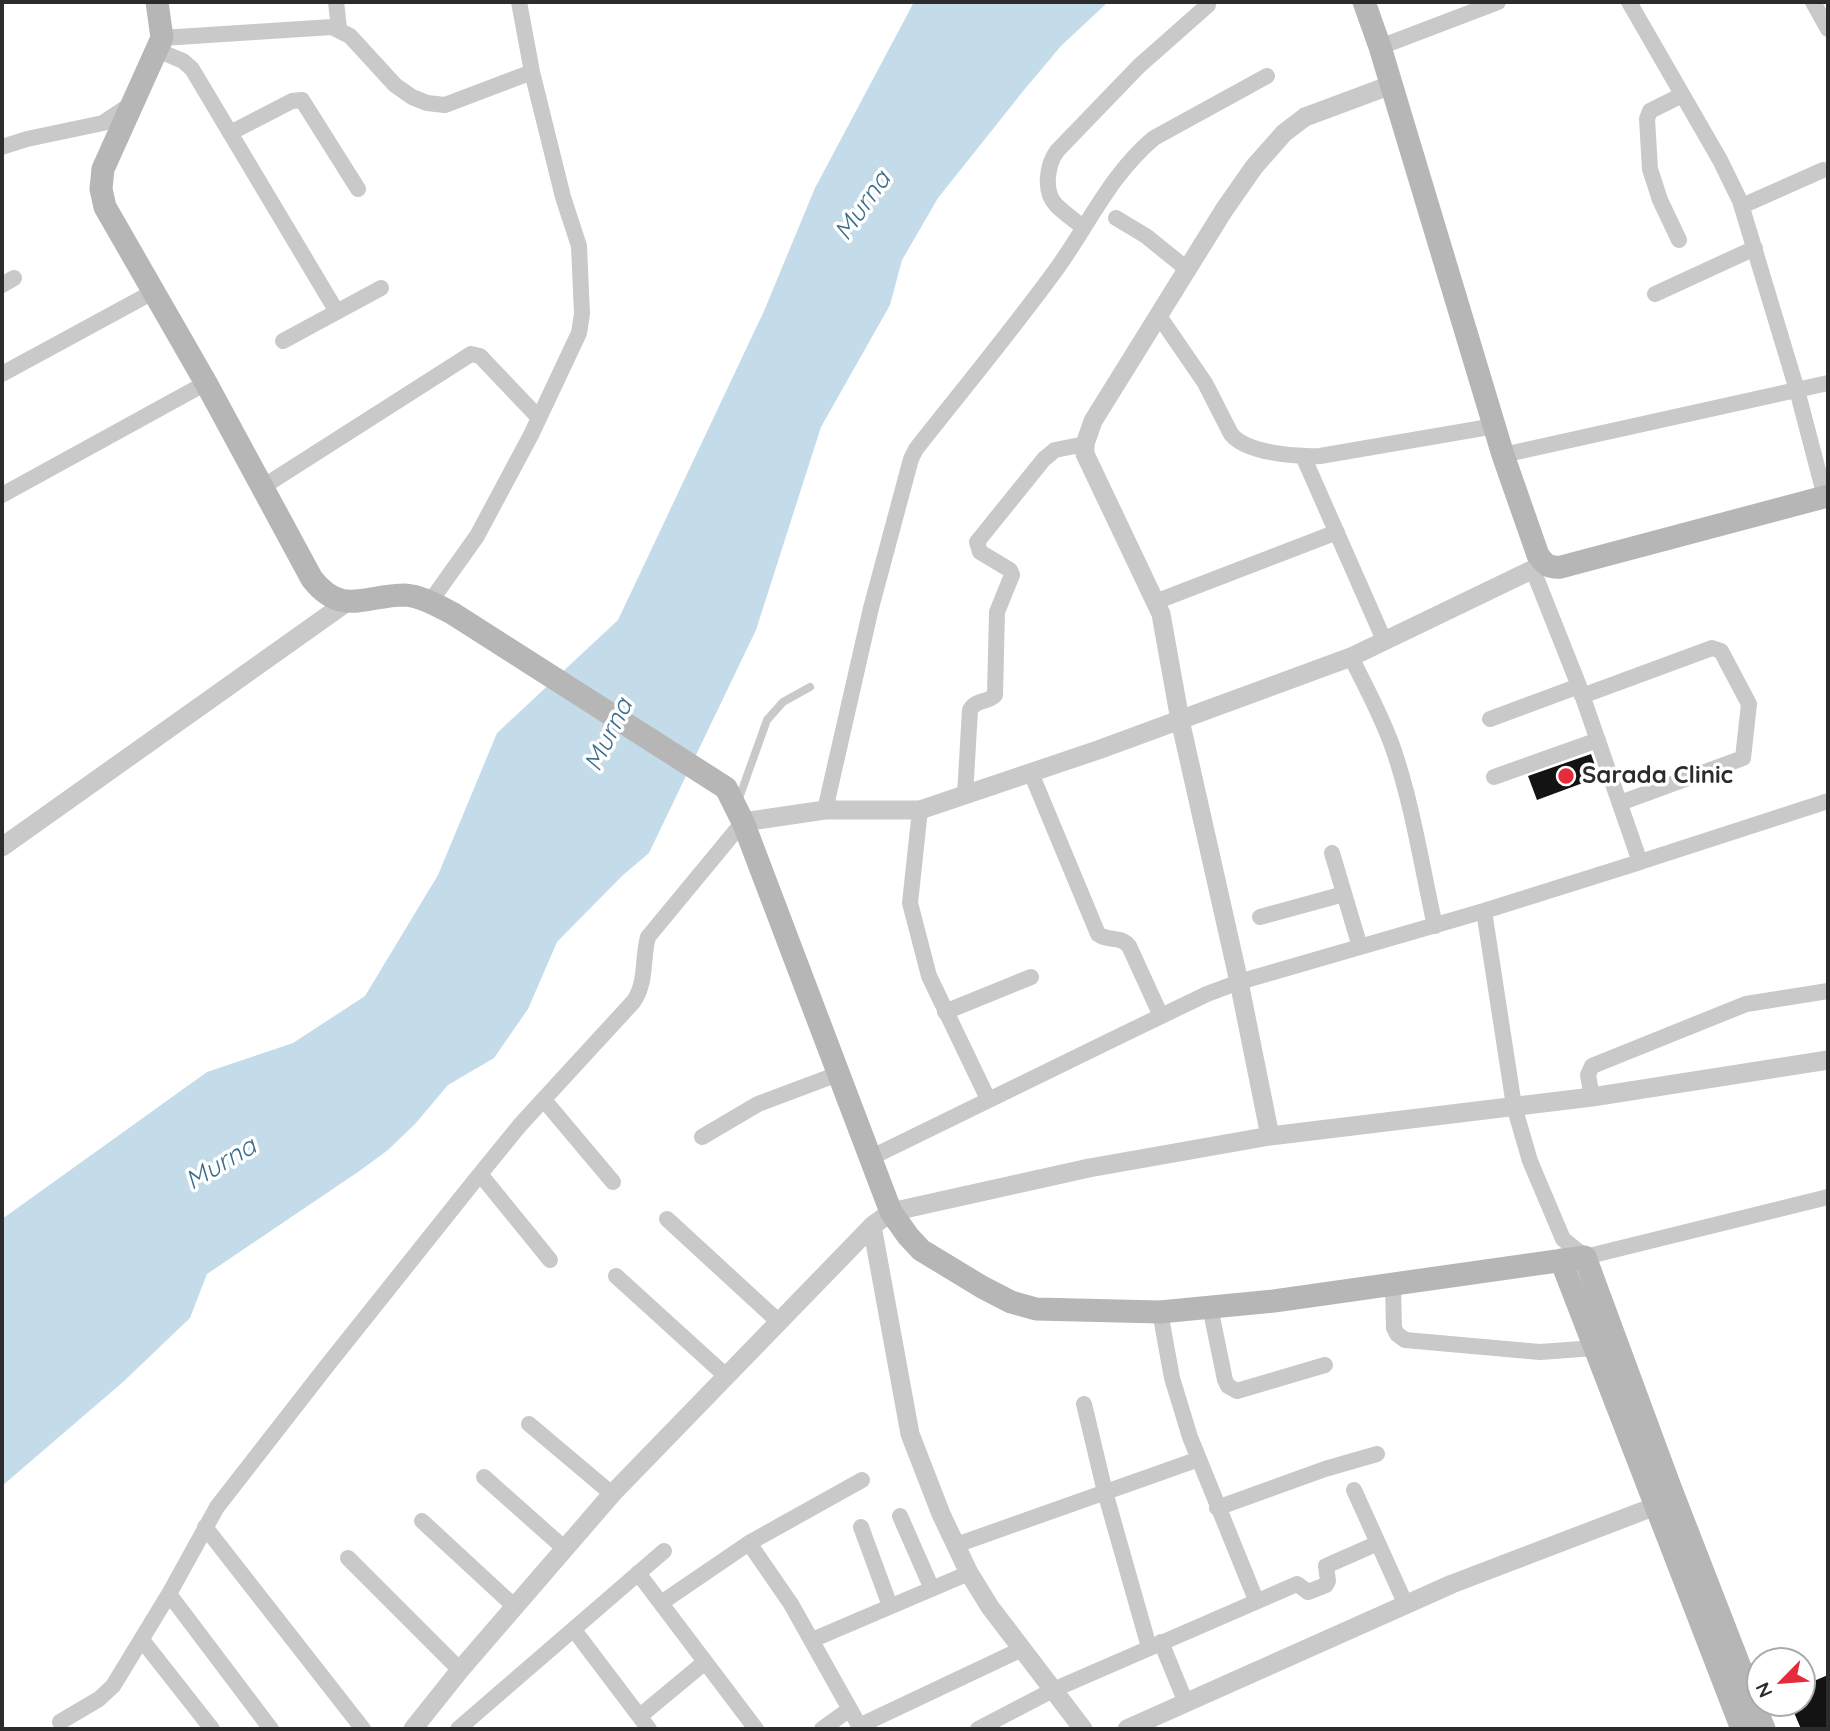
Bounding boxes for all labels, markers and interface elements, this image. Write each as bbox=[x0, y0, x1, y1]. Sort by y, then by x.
water label: Murna bbox=[828, 165, 898, 247]
water label: Murna bbox=[578, 694, 640, 776]
place label: Sarada Clinic bbox=[1582, 762, 1733, 790]
marker: Sarada Clinic bbox=[1556, 766, 1576, 786]
water label: Murna bbox=[180, 1131, 262, 1197]
north arrow bbox=[1746, 1647, 1816, 1717]
text: N bbox=[1750, 1679, 1778, 1701]

